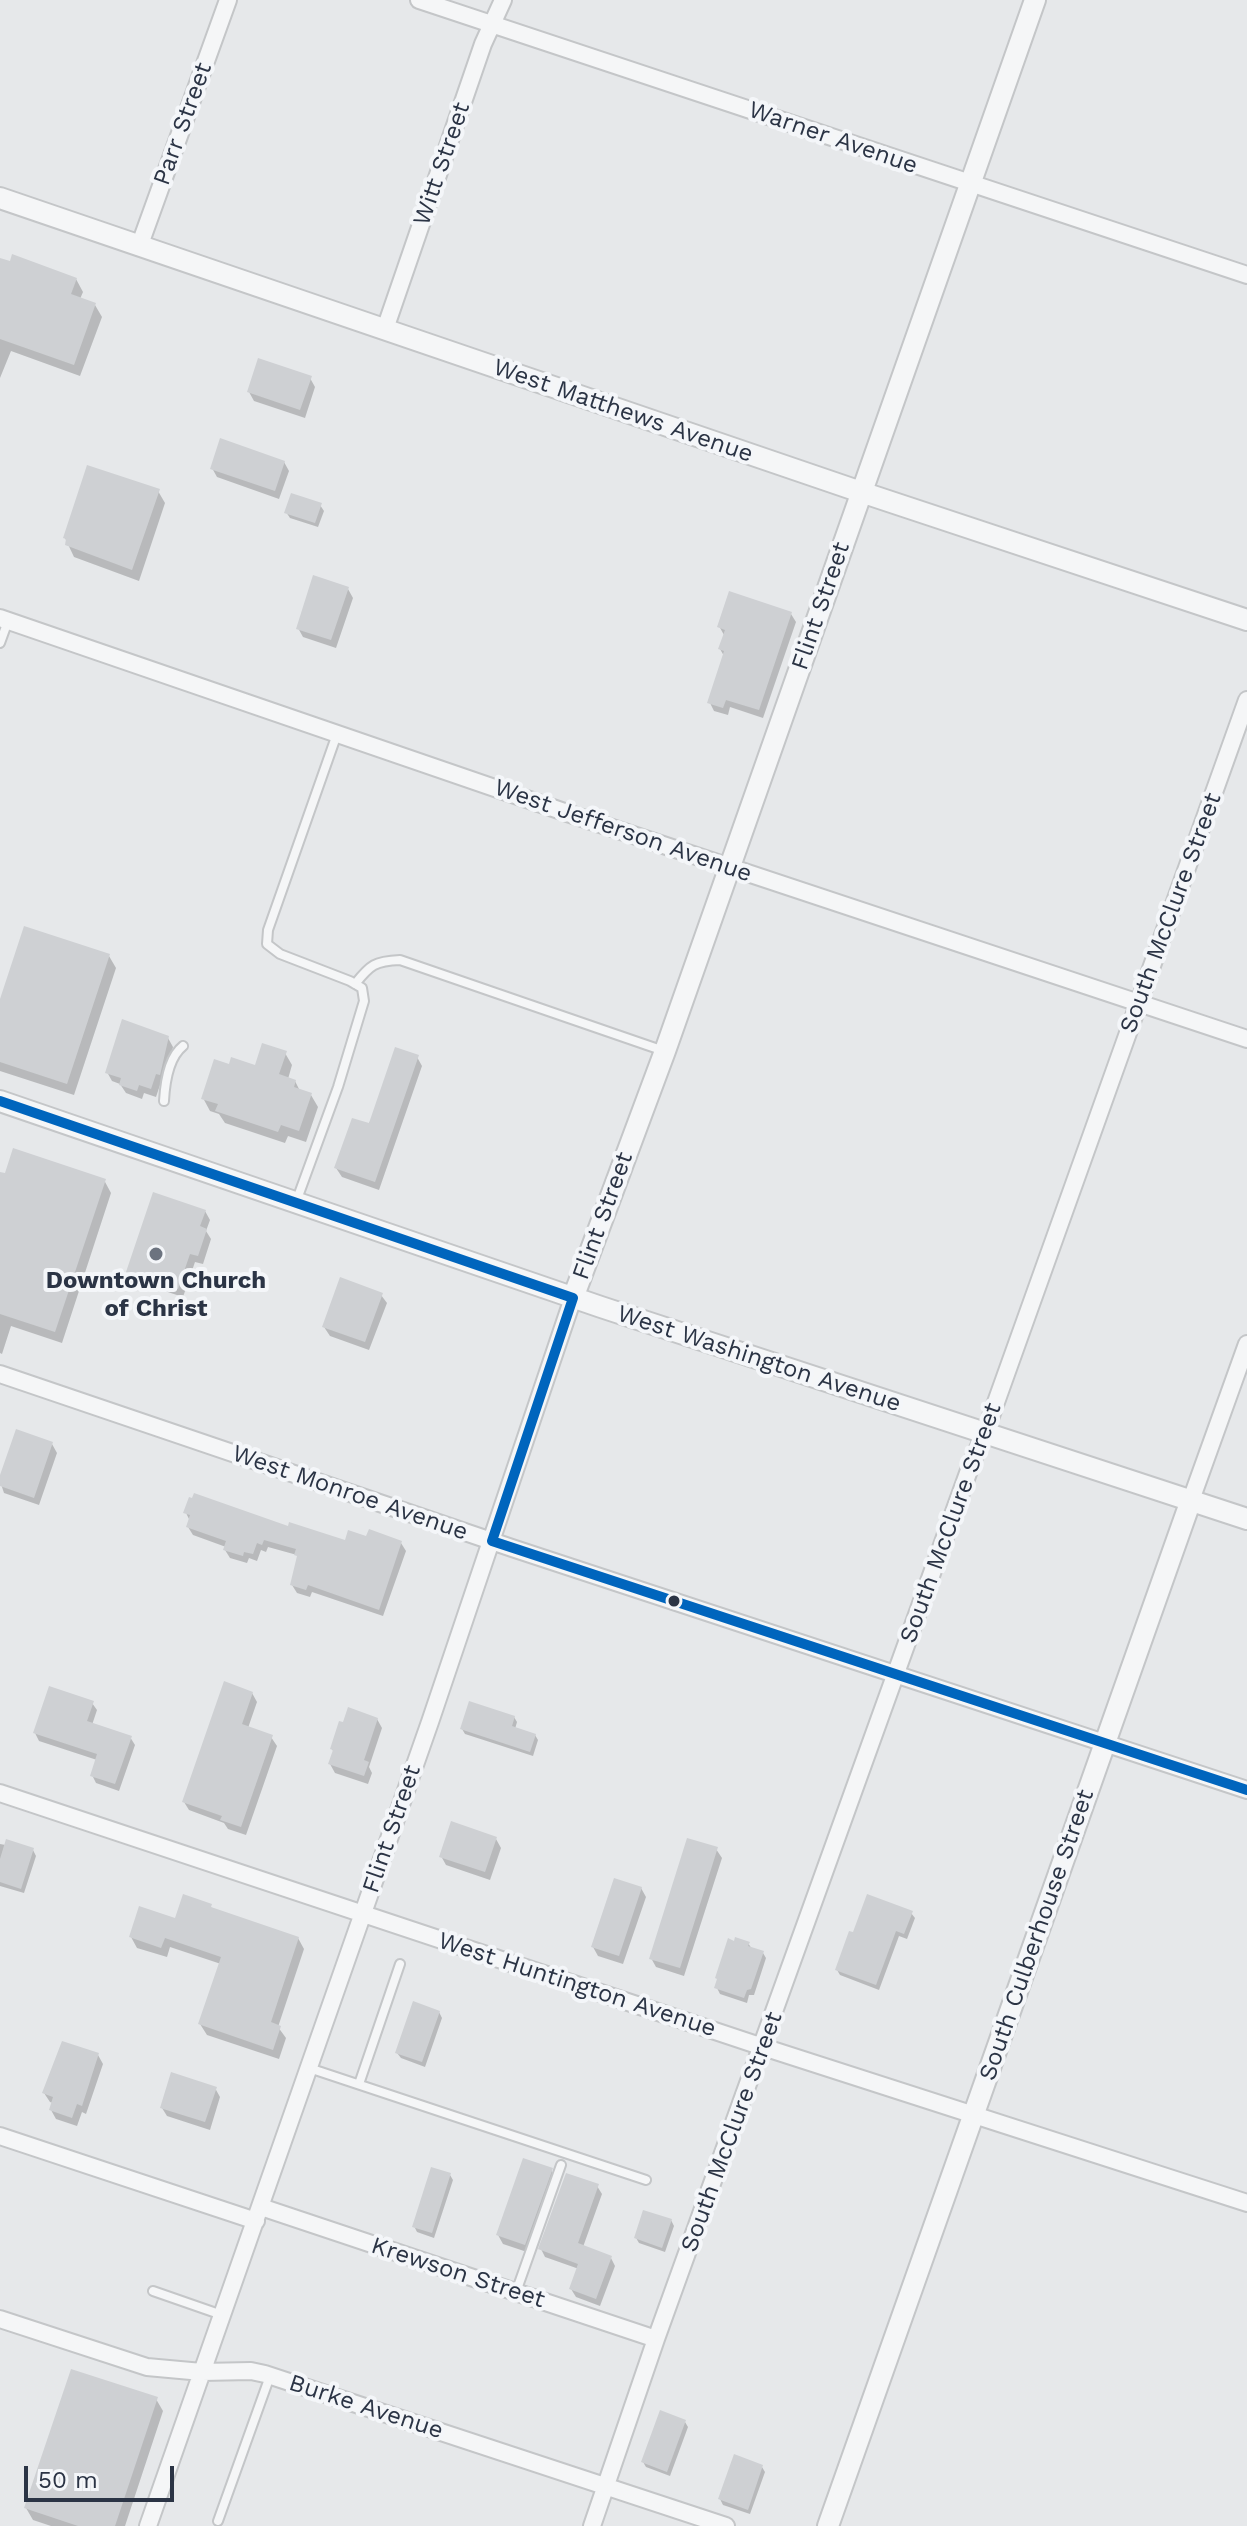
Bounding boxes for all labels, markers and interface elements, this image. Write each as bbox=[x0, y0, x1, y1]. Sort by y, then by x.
street label: Parr Street bbox=[148, 59, 218, 189]
street label: Warner Avenue bbox=[745, 96, 921, 180]
street label: Witt Street bbox=[407, 99, 477, 229]
street label: West Matthews Avenue bbox=[489, 353, 757, 469]
street label: Flint Street bbox=[786, 538, 856, 674]
street label: West Jefferson Avenue bbox=[490, 773, 756, 889]
street label: South McClure Street bbox=[1114, 789, 1228, 1037]
street label: Flint Street bbox=[567, 1148, 639, 1284]
marker: Downtown Church of Christ bbox=[147, 1245, 165, 1263]
place label: Downtown Church of Christ bbox=[46, 1267, 266, 1323]
street label: West Washington Avenue bbox=[614, 1299, 904, 1419]
street label: South McClure Street bbox=[894, 1399, 1008, 1647]
street label: West Monroe Avenue bbox=[228, 1439, 472, 1547]
unlabelled marker bbox=[666, 1593, 682, 1609]
street label: Flint Street bbox=[357, 1761, 427, 1897]
street label: South Culberhouse Street bbox=[974, 1786, 1100, 2084]
street label: West Huntington Avenue bbox=[434, 1926, 720, 2044]
street label: South McClure Street bbox=[675, 2008, 789, 2256]
street label: Krewson Street bbox=[368, 2231, 548, 2315]
street label: Burke Avenue bbox=[285, 2369, 447, 2445]
scale bar bbox=[28, 2450, 178, 2500]
text: 50 m bbox=[38, 2466, 98, 2494]

